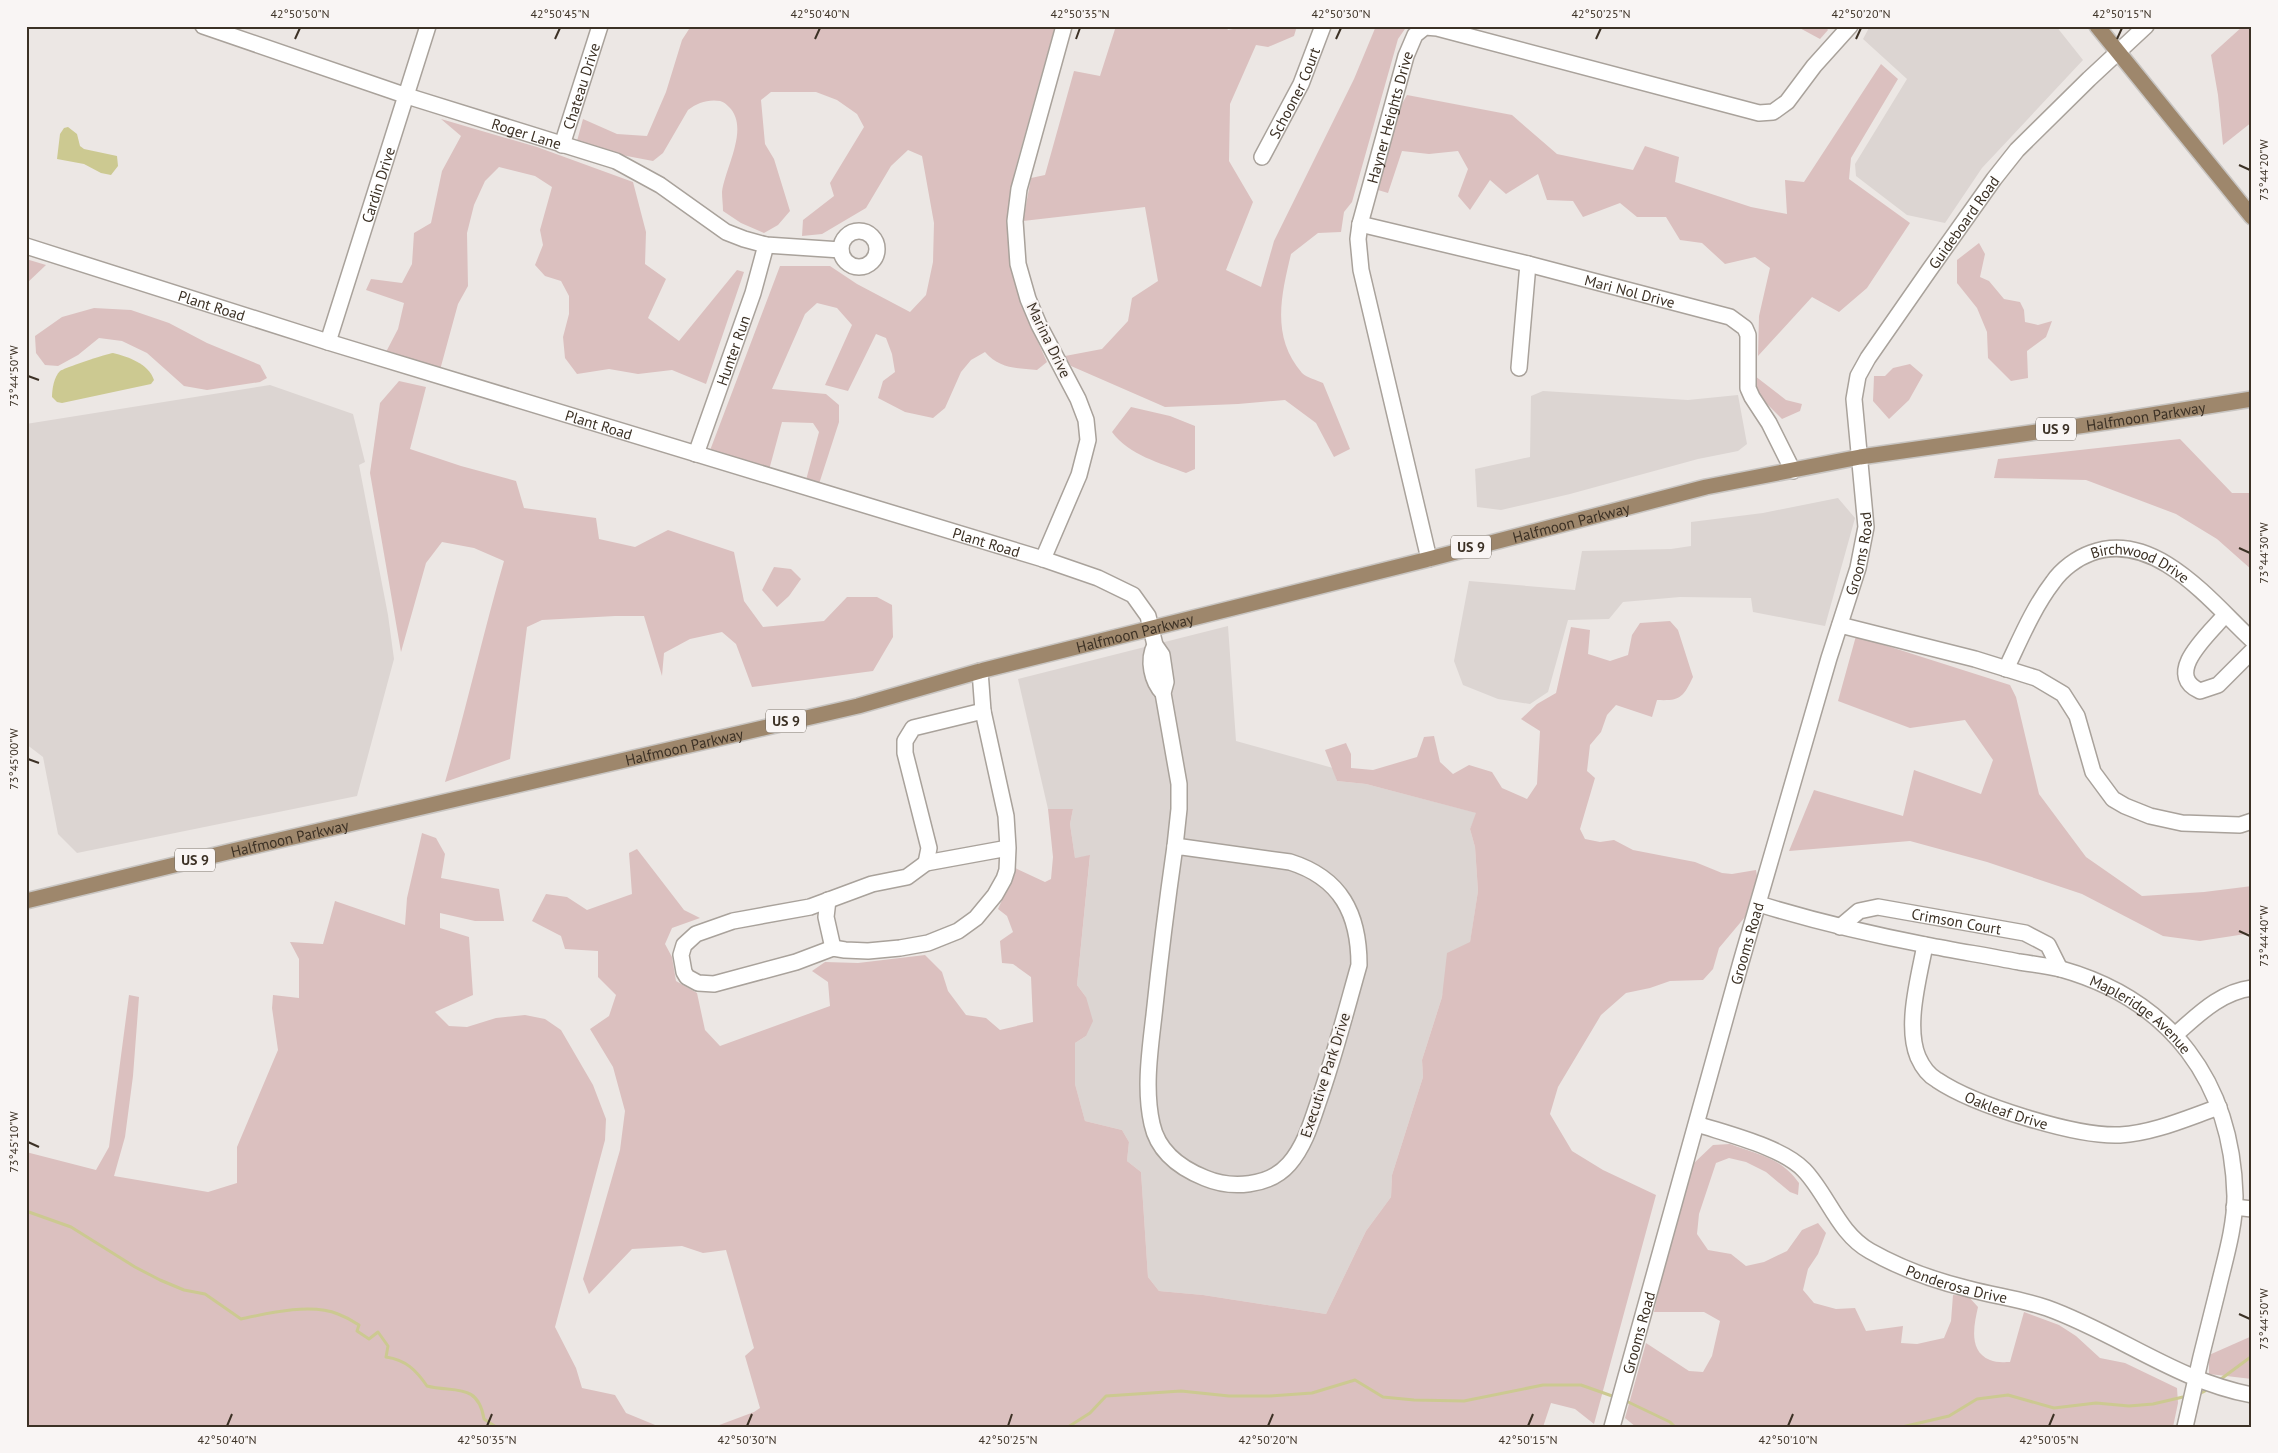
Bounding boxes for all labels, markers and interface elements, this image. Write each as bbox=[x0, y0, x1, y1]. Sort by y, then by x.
text: 42°50'50"N bbox=[270, 6, 330, 21]
text: 42°50'45"N bbox=[530, 6, 590, 21]
text: 42°50'40"N bbox=[790, 6, 850, 21]
text: 42°50'35"N bbox=[1050, 6, 1110, 21]
text: 42°50'30"N bbox=[1311, 6, 1371, 21]
text: 42°50'25"N bbox=[1571, 6, 1631, 21]
text: 42°50'20"N bbox=[1831, 6, 1891, 21]
text: 42°50'15"N bbox=[2092, 6, 2152, 21]
street label: Chateau Drive bbox=[558, 40, 604, 132]
street label: Schooner Court bbox=[1264, 44, 1324, 142]
street label: Hayner Heights Drive bbox=[1362, 48, 1417, 186]
street label: Roger Lane bbox=[490, 113, 564, 153]
text: 73°44'20"W bbox=[2256, 139, 2271, 201]
street label: Cardin Drive bbox=[357, 144, 399, 225]
street label: Guideboard Road bbox=[1924, 172, 2003, 272]
street label: Mari Nol Drive bbox=[1583, 270, 1677, 312]
street label: Plant Road bbox=[176, 286, 248, 325]
street label: Marina Drive bbox=[1023, 299, 1075, 381]
street label: Hunter Run bbox=[712, 313, 754, 388]
text: 73°44'50"W bbox=[6, 345, 21, 407]
street label: Halfmoon Parkway bbox=[2085, 397, 2207, 434]
street label: Plant Road bbox=[563, 405, 635, 443]
road number: US 9 bbox=[2036, 418, 2076, 440]
street label: Halfmoon Parkway bbox=[1510, 498, 1632, 546]
street label: Grooms Road bbox=[1840, 511, 1876, 598]
text: 73°44'30"W bbox=[2256, 522, 2271, 584]
street label: Plant Road bbox=[951, 523, 1022, 561]
road number: US 9 bbox=[1451, 536, 1491, 558]
street label: Birchwood Drive bbox=[2088, 539, 2194, 587]
street label: Halfmoon Parkway bbox=[1074, 609, 1195, 656]
road number: US 9 bbox=[766, 709, 806, 732]
street label: Halfmoon Parkway bbox=[623, 723, 745, 769]
text: 73°45'00"W bbox=[6, 728, 21, 790]
street label: Halfmoon Parkway bbox=[229, 815, 350, 861]
road number: US 9 bbox=[175, 848, 215, 872]
street label: Grooms Road bbox=[1726, 900, 1767, 987]
street label: Crimson Court bbox=[1910, 904, 2003, 938]
text: 73°44'40"W bbox=[2256, 905, 2271, 967]
street label: Mapleridge Avenue bbox=[2087, 970, 2196, 1057]
street label: Executive Park Drive bbox=[1296, 1010, 1354, 1140]
street label: Oakleaf Drive bbox=[1962, 1087, 2050, 1133]
text: 73°45'10"W bbox=[6, 1111, 21, 1173]
street label: Ponderosa Drive bbox=[1903, 1260, 2009, 1307]
text: 73°44'50"W bbox=[2256, 1288, 2271, 1350]
street label: Grooms Road bbox=[1618, 1289, 1659, 1376]
text: 42°50'40"N bbox=[197, 1432, 257, 1447]
text: 42°50'35"N bbox=[457, 1432, 517, 1447]
text: 42°50'30"N bbox=[717, 1432, 777, 1447]
text: 42°50'25"N bbox=[978, 1432, 1038, 1447]
text: 42°50'20"N bbox=[1238, 1432, 1298, 1447]
text: 42°50'15"N bbox=[1498, 1432, 1558, 1447]
text: 42°50'10"N bbox=[1758, 1432, 1818, 1447]
text: 42°50'05"N bbox=[2019, 1432, 2079, 1447]

